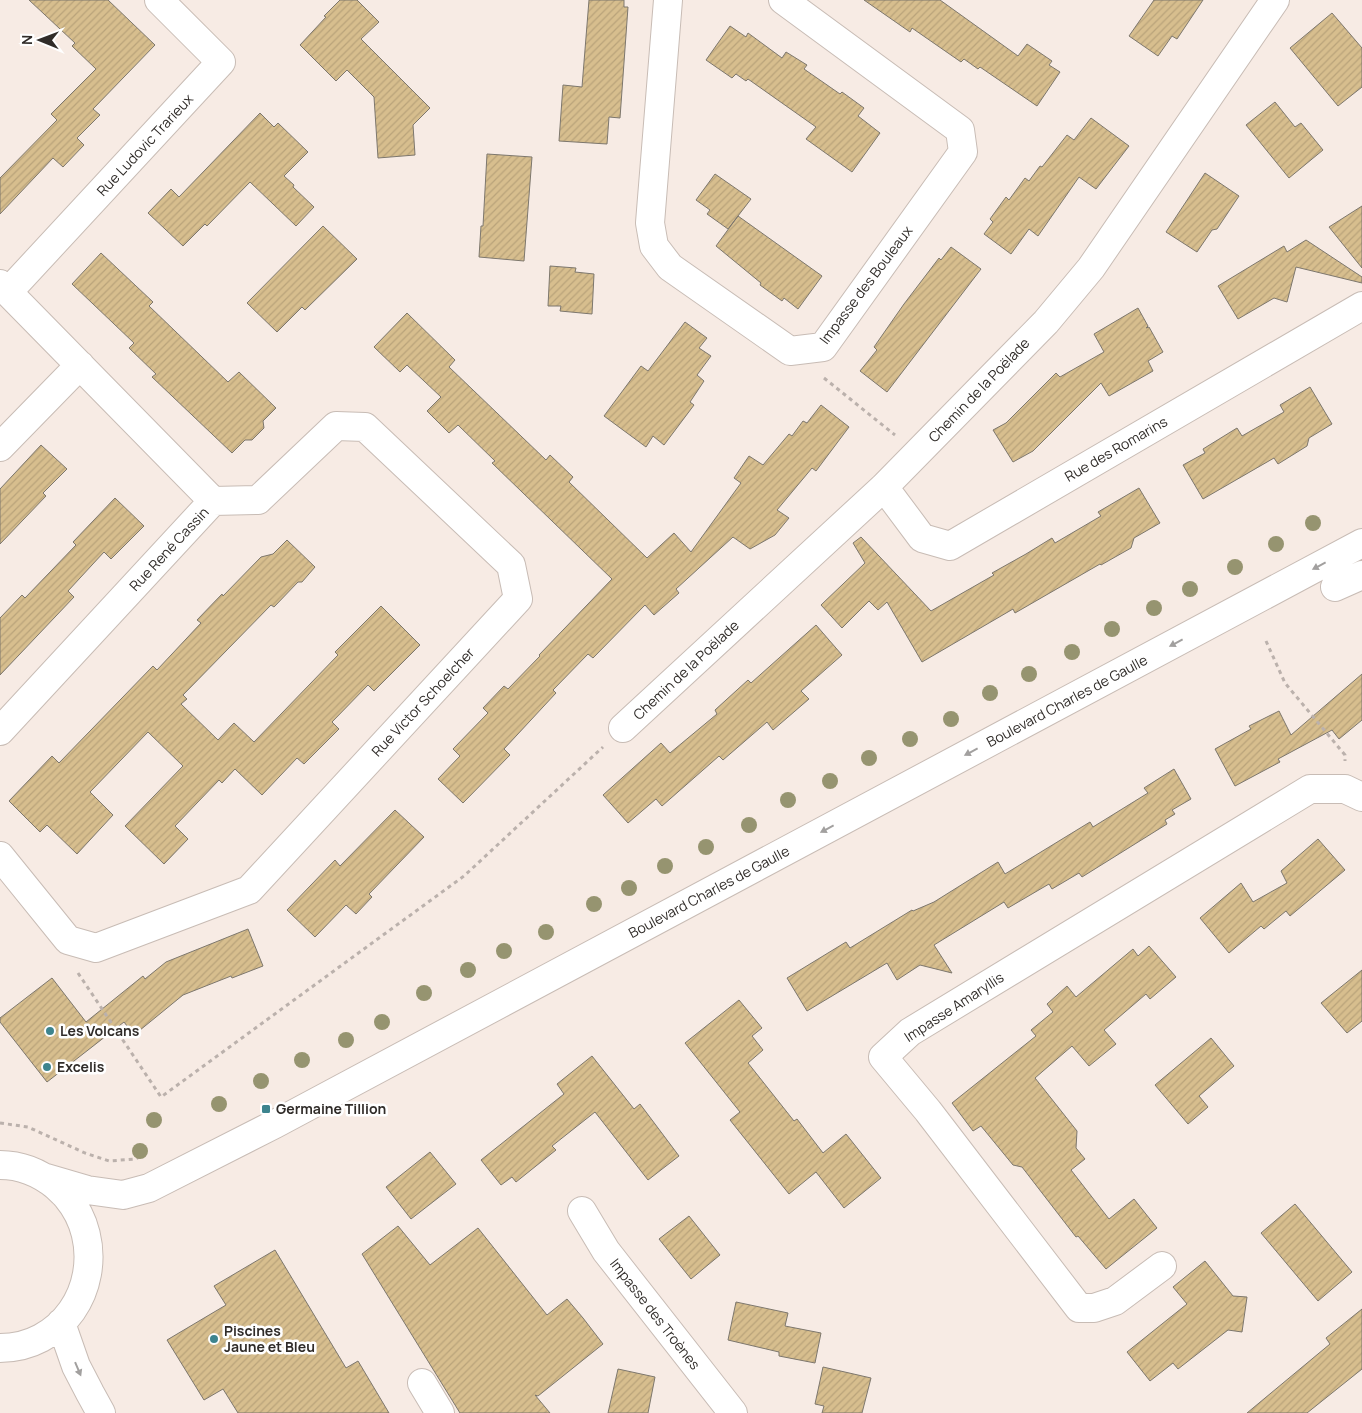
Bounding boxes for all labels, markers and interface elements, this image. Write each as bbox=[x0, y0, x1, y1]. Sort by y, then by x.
north arrow bbox=[15, 15, 65, 65]
text: N bbox=[17, 35, 36, 45]
street label: Rue Ludovic Trarieux bbox=[92, 89, 197, 200]
street label: Impasse des Bouleaux bbox=[815, 221, 917, 348]
street label: Chemin de la Poëlade bbox=[924, 333, 1033, 446]
street label: Rue des Romarins bbox=[1061, 411, 1171, 486]
street label: Rue René Cassin bbox=[125, 503, 213, 595]
one-way arrow bbox=[1312, 562, 1326, 570]
street label: Chemin de la Poëlade bbox=[629, 616, 743, 724]
one-way arrow bbox=[1168, 639, 1183, 647]
street label: Rue Victor Schoelcher bbox=[367, 643, 478, 760]
street label: Boulevard Charles de Gaulle bbox=[983, 650, 1150, 751]
one-way arrow bbox=[963, 748, 978, 756]
one-way arrow bbox=[820, 825, 835, 833]
street label: Boulevard Charles de Gaulle bbox=[625, 841, 792, 942]
street label: Impasse Amaryllis bbox=[900, 967, 1007, 1046]
place label: Les Volcans bbox=[60, 1021, 140, 1040]
marker: Les Volcans bbox=[44, 1025, 56, 1037]
place label: Excelis bbox=[57, 1057, 105, 1076]
marker: Excelis bbox=[41, 1061, 53, 1073]
place label: Germaine Tillion bbox=[276, 1099, 386, 1118]
marker: Germaine Tillion bbox=[260, 1103, 272, 1115]
street label: Impasse des Troènes bbox=[606, 1254, 705, 1373]
place label: Piscines Jaune et Bleu bbox=[224, 1321, 315, 1356]
marker: Piscines Jaune et Bleu bbox=[208, 1333, 220, 1345]
one-way arrow bbox=[75, 1362, 83, 1376]

